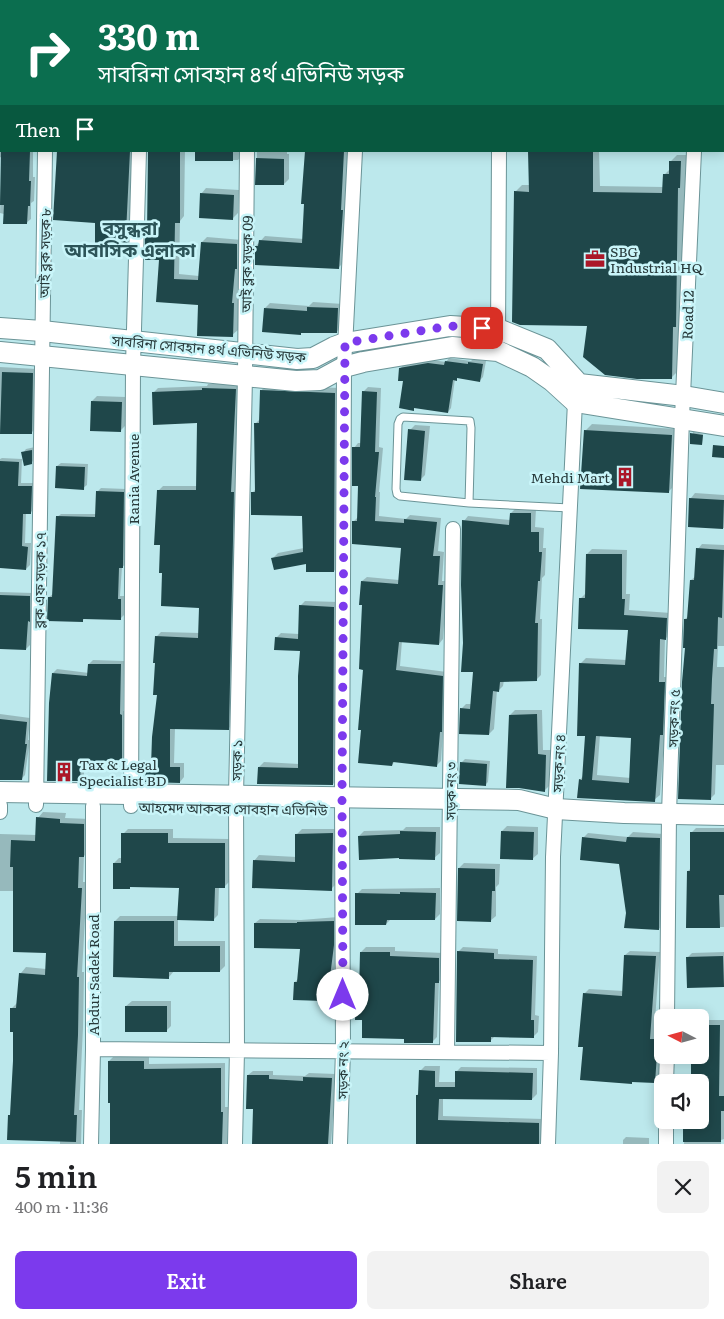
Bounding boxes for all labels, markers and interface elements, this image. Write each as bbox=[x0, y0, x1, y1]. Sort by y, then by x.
text: 330 m bbox=[98, 9, 200, 61]
icon: right bbox=[15, 20, 80, 85]
text: সাবরিনা সোবহান ৪র্থ এভিনিউ সড়ক bbox=[98, 56, 404, 89]
text: Then bbox=[15, 115, 61, 143]
icon: arrive bbox=[71, 115, 99, 143]
street label: আই ব্লক সড়ক ৮ bbox=[33, 208, 55, 299]
district label: বসুন্ধরা আবাসিক এলাকা bbox=[63, 213, 196, 263]
street label: আই ব্লক সড়ক 09 bbox=[235, 215, 257, 314]
place label: SBG Industrial HQ bbox=[610, 241, 705, 277]
office icon: SBG Industrial HQ bbox=[584, 248, 606, 270]
street label: Road 12 bbox=[676, 290, 698, 340]
pin bbox=[461, 307, 503, 349]
icon: arrive bbox=[468, 314, 496, 342]
street label: সাবরিনা সোবহান ৪র্থ এভিনিউ সড়ক bbox=[110, 329, 308, 367]
street label: Rania Avenue bbox=[123, 434, 143, 524]
building icon: Mehdi Mart bbox=[614, 466, 636, 488]
place label: Mehdi Mart bbox=[531, 467, 610, 487]
street label: ব্লক এফ সড়ক ১৭ bbox=[28, 532, 50, 629]
street label: সড়ক নং ৫ bbox=[662, 688, 684, 749]
street label: সড়ক নং ৪ bbox=[546, 733, 570, 794]
street label: সড়ক ১ bbox=[226, 739, 246, 782]
place label: Tax & Legal Specialist BD bbox=[79, 754, 167, 790]
building icon: Tax & Legal Specialist BD bbox=[53, 761, 75, 783]
street label: সড়ক নং ৩ bbox=[439, 762, 461, 821]
street label: আহমেদ আকবর সোবহান এভিনিউ bbox=[137, 796, 329, 820]
street label: Abdur Sadek Road bbox=[83, 914, 103, 1036]
position arrow bbox=[316, 968, 368, 1020]
north arrow bbox=[654, 1009, 709, 1064]
map controls bbox=[654, 1009, 709, 1129]
street label: সড়ক নং ২ bbox=[331, 1040, 353, 1100]
button: sound bbox=[654, 1074, 709, 1129]
text: 5 min bbox=[15, 1153, 97, 1197]
button: close bbox=[657, 1161, 709, 1213]
text: 400 m · 11:36 bbox=[15, 1194, 108, 1218]
button: Exit bbox=[15, 1251, 357, 1309]
button: Share bbox=[367, 1251, 709, 1309]

